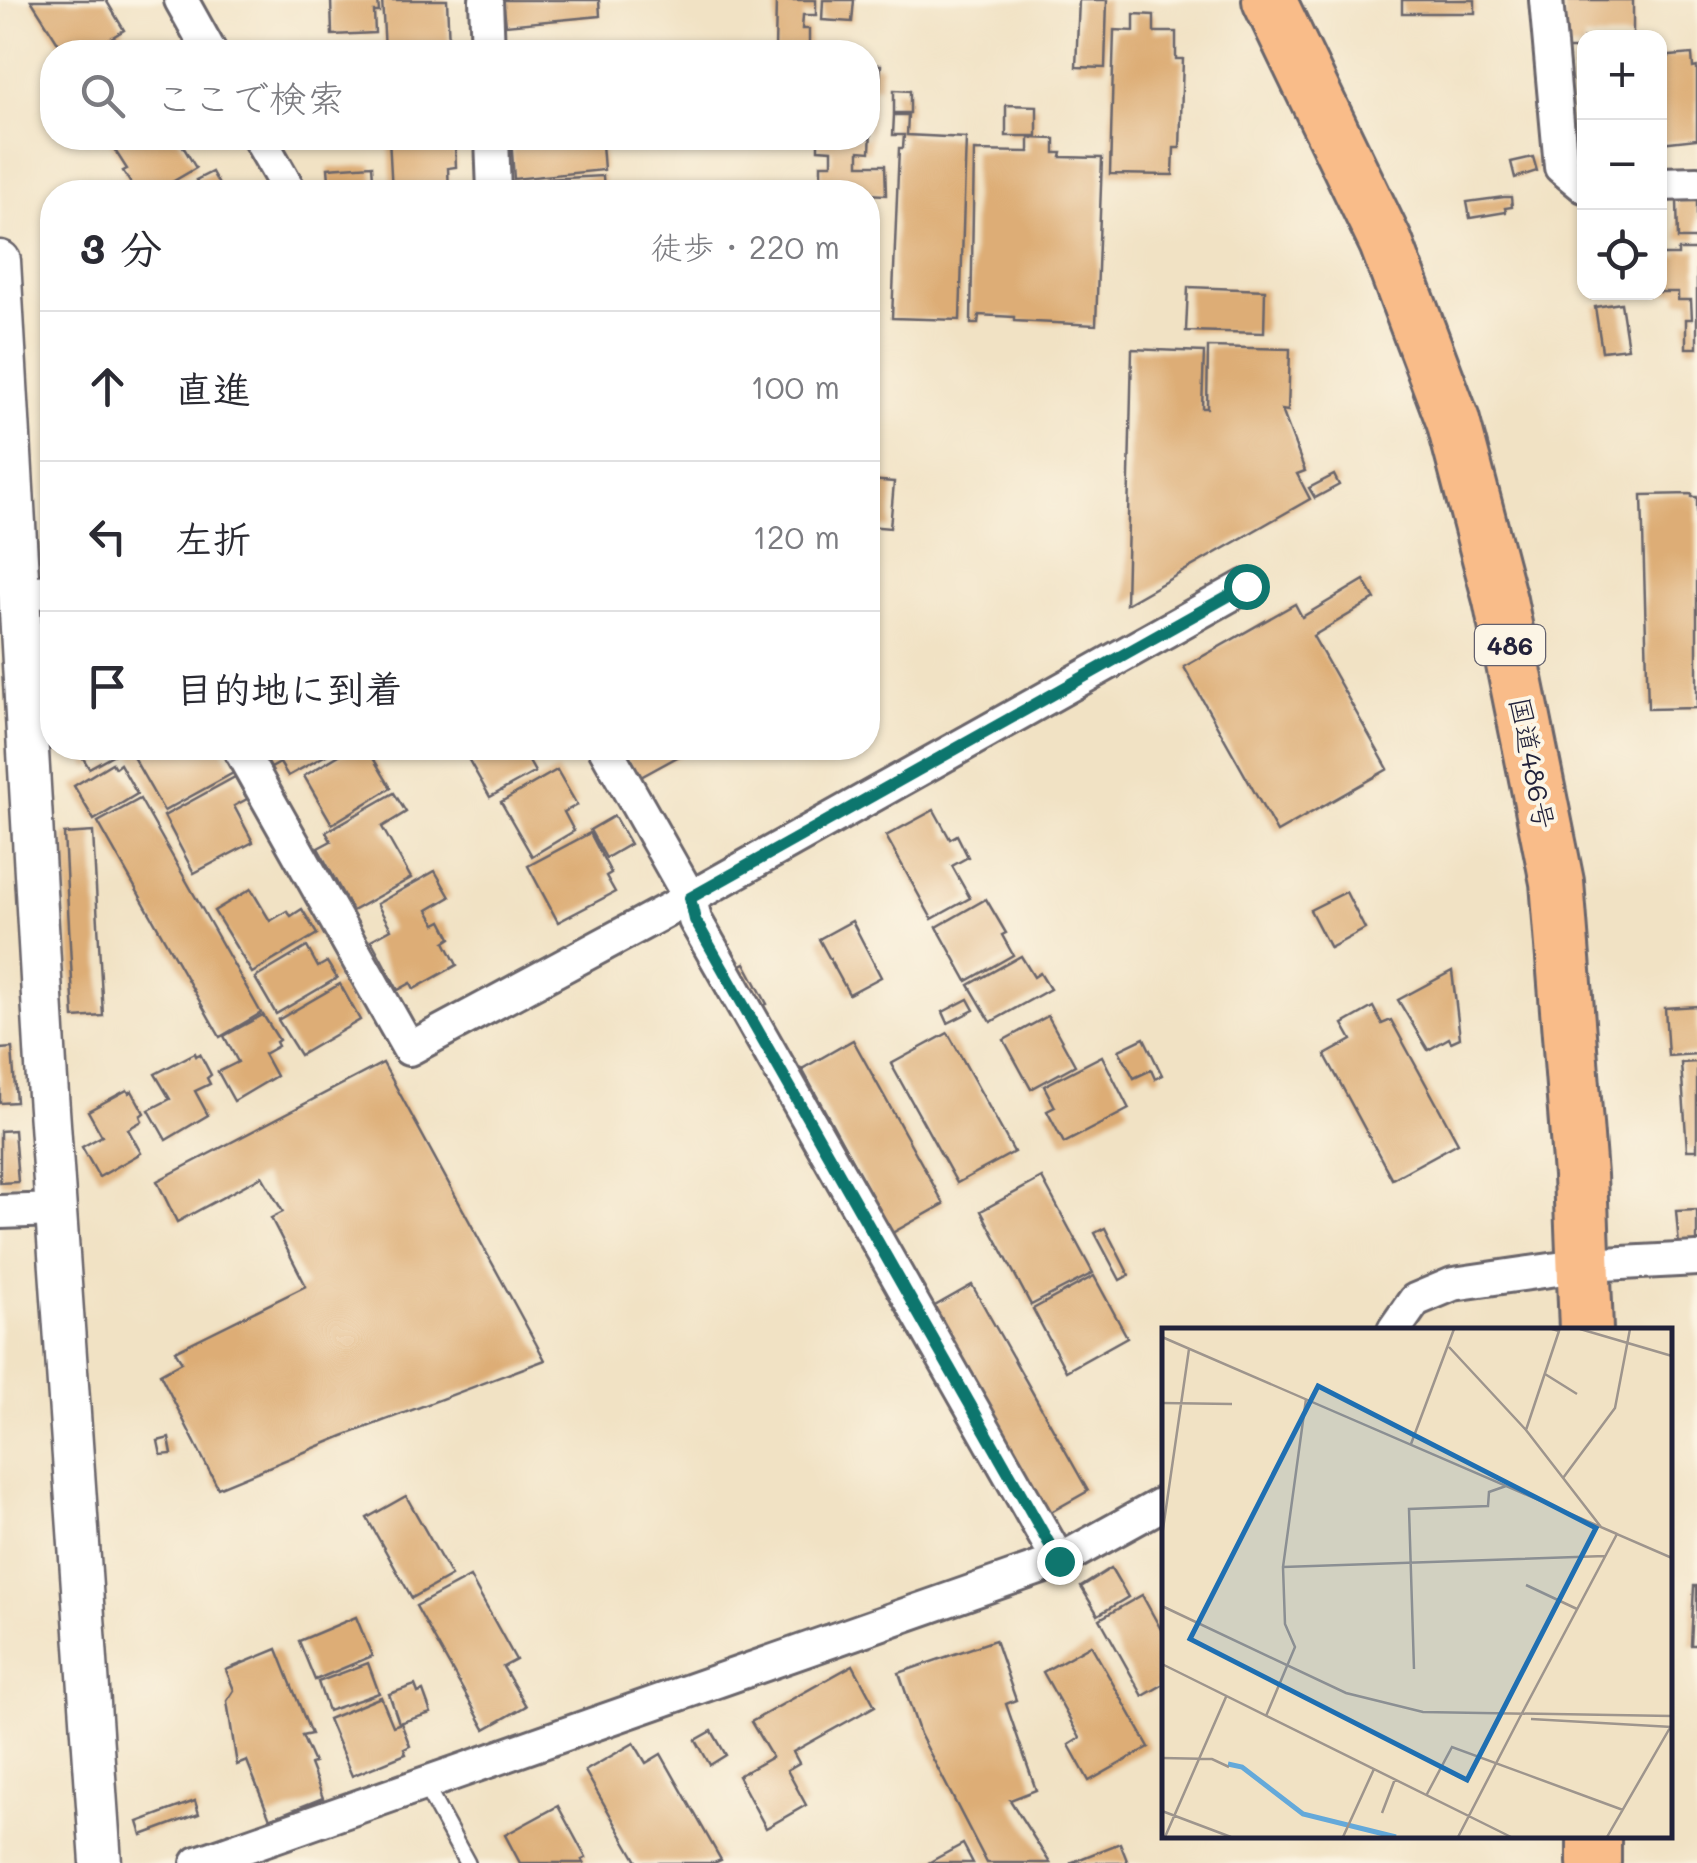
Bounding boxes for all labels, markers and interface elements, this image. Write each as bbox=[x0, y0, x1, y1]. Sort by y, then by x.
map controls bbox=[1577, 30, 1667, 300]
button: + bbox=[1577, 30, 1667, 120]
search box bbox=[40, 40, 880, 150]
icon: search bbox=[75, 68, 130, 123]
text: ここで検索 bbox=[155, 72, 345, 122]
button: − bbox=[1577, 120, 1667, 210]
button: locate bbox=[1577, 210, 1667, 300]
text: 3 分 bbox=[80, 220, 162, 275]
text: 徒歩 · 220 m bbox=[650, 225, 840, 267]
icon: ahead bbox=[80, 359, 135, 414]
text: 直進 bbox=[175, 363, 251, 413]
text: 100 m bbox=[750, 365, 840, 407]
icon: left bbox=[80, 509, 135, 564]
text: 左折 bbox=[175, 513, 251, 563]
text: 120 m bbox=[752, 515, 840, 557]
route start bbox=[1224, 564, 1270, 610]
road number: 486 bbox=[1475, 625, 1545, 665]
icon: arrive bbox=[80, 659, 135, 714]
text: 目的地に到着 bbox=[175, 663, 403, 713]
street label: 国道486号 bbox=[1503, 694, 1563, 832]
inset map bbox=[1162, 1328, 1672, 1838]
route end bbox=[1037, 1539, 1083, 1585]

